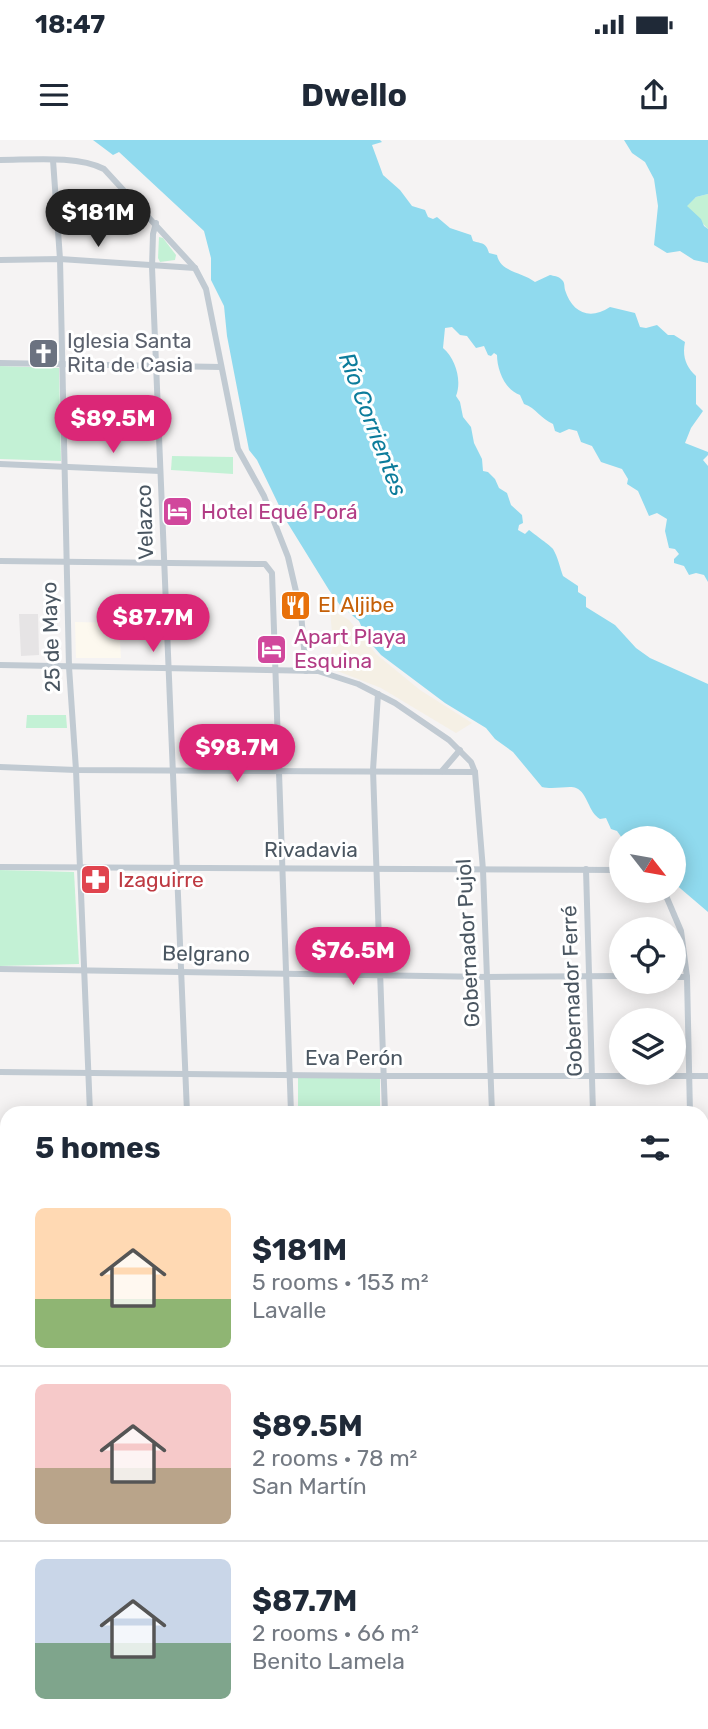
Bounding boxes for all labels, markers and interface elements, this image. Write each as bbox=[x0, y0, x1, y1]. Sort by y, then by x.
text: 18:47 bbox=[35, 9, 105, 40]
icon: menu bbox=[35, 76, 73, 114]
text: Dwello bbox=[301, 76, 407, 114]
icon: share bbox=[635, 76, 673, 114]
pin: $181M bbox=[49, 190, 147, 249]
text: $181M bbox=[62, 198, 134, 226]
place label: Iglesia Santa Rita de Casia bbox=[67, 328, 193, 377]
church icon: Iglesia Santa Rita de Casia bbox=[27, 336, 61, 370]
water label: Río Corrientes bbox=[333, 348, 413, 500]
pin: $89.5M bbox=[56, 396, 170, 455]
text: $89.5M bbox=[71, 404, 155, 432]
street label: Velazco bbox=[131, 484, 158, 560]
hotel icon: Hotel Equé Porá bbox=[161, 495, 195, 529]
place label: Hotel Equé Porá bbox=[201, 499, 358, 524]
street label: 25 de Mayo bbox=[36, 581, 65, 693]
restaurant icon: El Aljibe bbox=[278, 588, 312, 622]
place label: El Aljibe bbox=[318, 592, 394, 617]
pin: $87.7M bbox=[96, 594, 210, 654]
text: $87.7M bbox=[113, 603, 193, 631]
place label: Apart Playa Esquina bbox=[294, 624, 406, 673]
hotel icon: Apart Playa Esquina bbox=[254, 632, 288, 666]
pin: $98.7M bbox=[180, 724, 294, 784]
text: $98.7M bbox=[195, 733, 279, 761]
north arrow bbox=[609, 826, 686, 903]
map controls bbox=[609, 826, 686, 1085]
street label: Rivadavia bbox=[264, 837, 358, 862]
street label: Gobernador Pujol bbox=[451, 858, 484, 1028]
pharmacy icon: Izaguirre bbox=[78, 863, 112, 897]
place label: Izaguirre bbox=[118, 867, 204, 892]
street label: Gobernador Ferré bbox=[556, 905, 587, 1077]
button: locate bbox=[609, 917, 686, 994]
pin: $76.5M bbox=[296, 928, 410, 987]
text: $76.5M bbox=[311, 936, 395, 964]
street label: Belgrano bbox=[162, 940, 250, 967]
button: layers bbox=[609, 1008, 686, 1085]
street label: Eva Perón bbox=[305, 1045, 403, 1070]
icon: filters bbox=[636, 1129, 674, 1167]
text: 5 homes bbox=[35, 1130, 161, 1166]
text: $181M bbox=[252, 1232, 347, 1268]
icon: home bbox=[91, 1236, 175, 1320]
text: 5 rooms · 153 m² bbox=[252, 1268, 429, 1296]
text: Lavalle bbox=[252, 1296, 326, 1324]
text: $89.5M bbox=[252, 1408, 363, 1444]
icon: home bbox=[91, 1412, 175, 1496]
text: 2 rooms · 78 m² bbox=[252, 1444, 417, 1472]
text: San Martín bbox=[252, 1472, 367, 1500]
text: $87.7M bbox=[252, 1583, 357, 1619]
icon: home bbox=[91, 1587, 175, 1671]
text: 2 rooms · 66 m² bbox=[252, 1619, 419, 1647]
text: Benito Lamela bbox=[252, 1647, 405, 1675]

